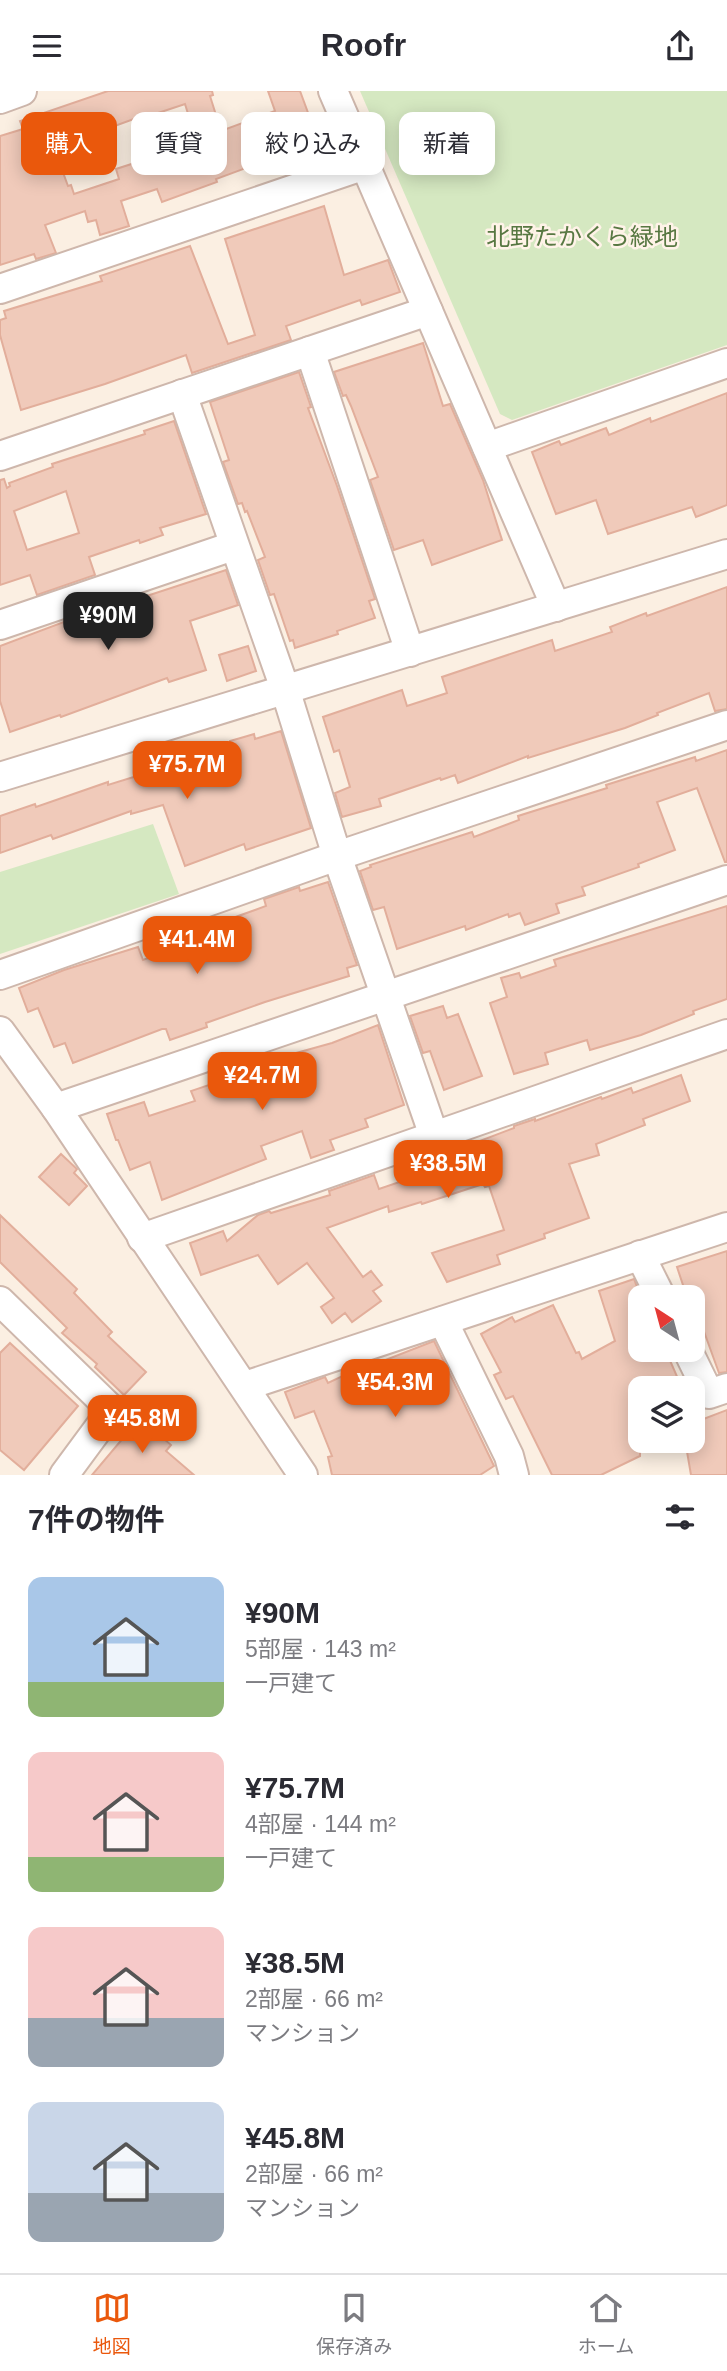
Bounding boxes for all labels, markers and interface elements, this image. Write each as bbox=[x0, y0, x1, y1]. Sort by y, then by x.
icon: menu bbox=[28, 27, 66, 65]
text: Roofr bbox=[321, 27, 406, 63]
icon: share bbox=[661, 27, 699, 65]
chip: 購入 bbox=[21, 112, 117, 175]
chip: 賃貸 bbox=[131, 112, 227, 175]
chip: 絞り込み bbox=[241, 112, 385, 175]
chip: 新着 bbox=[399, 112, 495, 175]
park label: 北野たかくら緑地 bbox=[486, 223, 678, 250]
pin: ¥90M bbox=[67, 593, 149, 652]
text: ¥90M bbox=[79, 602, 137, 628]
pin: ¥75.7M bbox=[130, 741, 244, 801]
text: ¥75.7M bbox=[149, 751, 225, 777]
pin: ¥41.4M bbox=[140, 917, 254, 976]
text: ¥41.4M bbox=[159, 926, 235, 952]
pin: ¥24.7M bbox=[205, 1053, 319, 1112]
text: ¥24.7M bbox=[224, 1062, 300, 1088]
pin: ¥38.5M bbox=[391, 1141, 505, 1200]
text: ¥38.5M bbox=[410, 1150, 486, 1176]
north arrow bbox=[628, 1285, 705, 1361]
map controls bbox=[628, 1285, 705, 1453]
pin: ¥54.3M bbox=[338, 1359, 452, 1419]
text: ¥54.3M bbox=[357, 1369, 433, 1395]
button: layers bbox=[628, 1376, 705, 1453]
pin: ¥45.8M bbox=[85, 1395, 199, 1455]
text: ¥45.8M bbox=[104, 1405, 180, 1431]
icon: filters bbox=[661, 1498, 699, 1536]
text: 7件の物件 bbox=[28, 1503, 165, 1536]
text: ¥90M bbox=[245, 1596, 320, 1629]
icon: home bbox=[84, 1605, 168, 1689]
text: 5部屋 · 143 m² bbox=[245, 1636, 396, 1662]
text: 一戸建て bbox=[245, 1670, 337, 1696]
text: ¥75.7M bbox=[245, 1771, 345, 1804]
icon: home bbox=[84, 1780, 168, 1864]
text: 4部屋 · 144 m² bbox=[245, 1811, 396, 1837]
text: 一戸建て bbox=[245, 1845, 337, 1871]
text: ¥38.5M bbox=[245, 1946, 345, 1979]
icon: home bbox=[84, 1955, 168, 2039]
text: 2部屋 · 66 m² bbox=[245, 1986, 383, 2012]
text: マンション bbox=[245, 2020, 360, 2046]
text: ¥45.8M bbox=[245, 2121, 345, 2154]
icon: home bbox=[84, 2130, 168, 2214]
text: 2部屋 · 66 m² bbox=[245, 2161, 383, 2187]
text: マンション bbox=[245, 2195, 360, 2221]
tab: 地図 bbox=[93, 2289, 131, 2358]
tab: 保存済み bbox=[316, 2289, 392, 2358]
tab: ホーム bbox=[578, 2289, 634, 2358]

